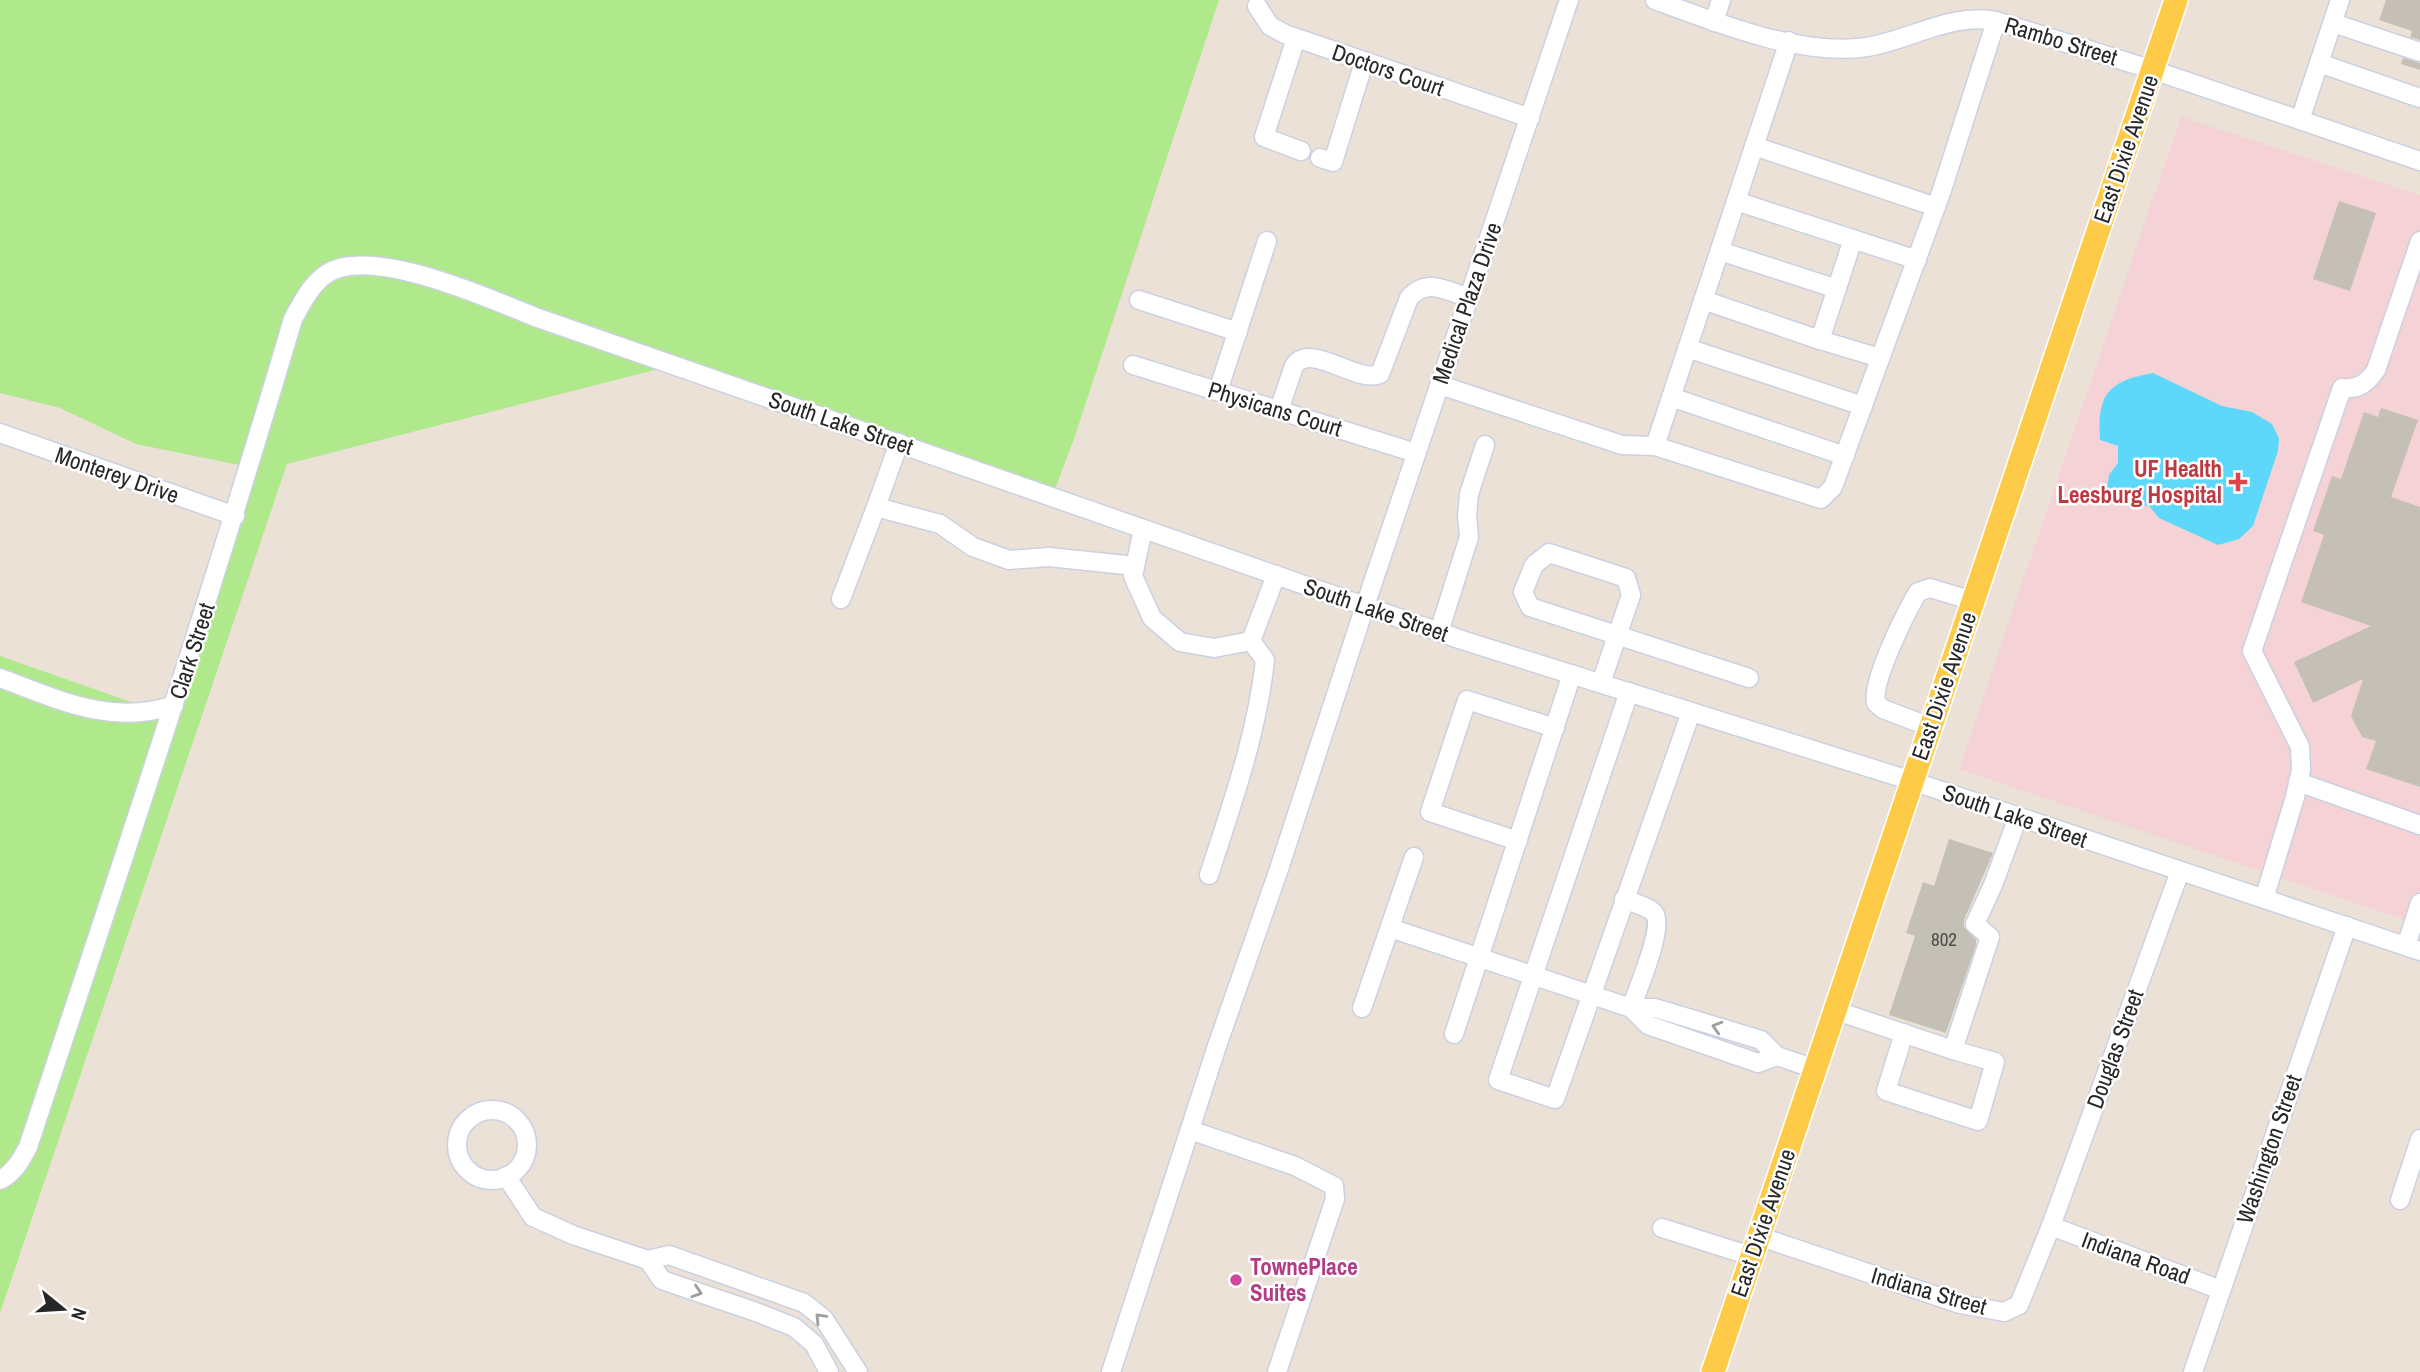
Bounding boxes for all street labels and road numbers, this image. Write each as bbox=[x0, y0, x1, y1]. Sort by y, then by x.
street label: Rambo Street bbox=[2001, 9, 2121, 72]
street label: Doctors Court bbox=[1328, 36, 1448, 103]
street label: East Dixie Avenue bbox=[2086, 71, 2165, 227]
street label: Medical Plaza Drive bbox=[1424, 218, 1509, 388]
street label: Physicans Court bbox=[1204, 373, 1346, 444]
street label: South Lake Street bbox=[765, 383, 918, 462]
street label: Monterey Drive bbox=[51, 439, 183, 510]
street label: South Lake Street bbox=[1300, 570, 1453, 649]
street label: Clark Street bbox=[161, 599, 222, 703]
street label: East Dixie Avenue bbox=[1904, 608, 1983, 764]
street label: South Lake Street bbox=[1939, 776, 2092, 855]
street label: Douglas Street bbox=[2079, 985, 2150, 1113]
street label: Washington Street bbox=[2229, 1070, 2309, 1227]
street label: East Dixie Avenue bbox=[1723, 1145, 1802, 1301]
street label: Indiana Road bbox=[2078, 1224, 2195, 1291]
street label: Indiana Street bbox=[1868, 1259, 1990, 1322]

